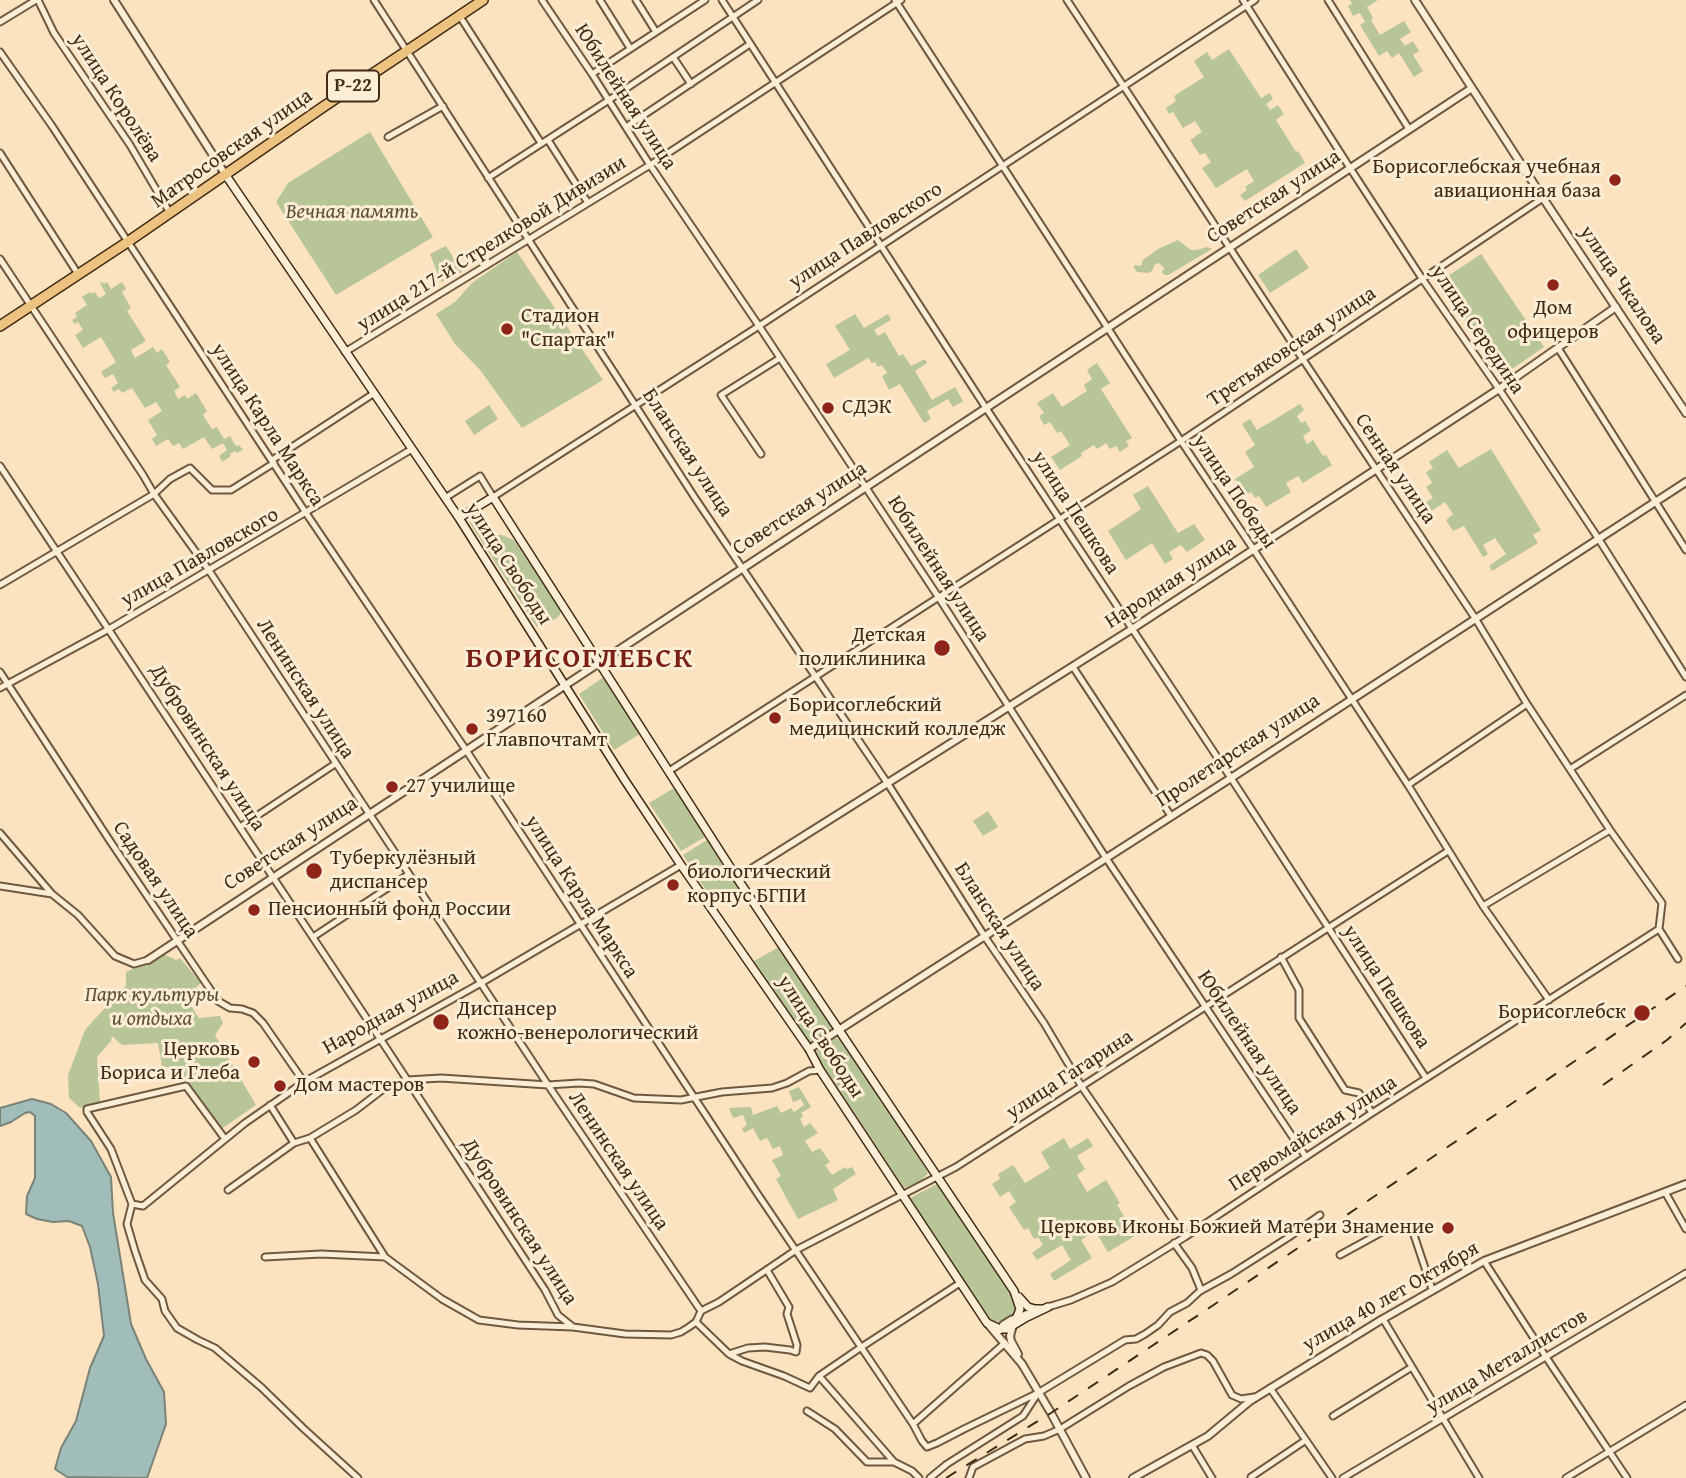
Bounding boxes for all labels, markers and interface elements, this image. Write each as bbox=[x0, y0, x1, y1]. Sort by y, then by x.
street label: Юбилейная улица bbox=[568, 19, 682, 175]
street label: улица Королёва bbox=[65, 29, 167, 167]
road number: Р-22 bbox=[327, 71, 379, 102]
street label: Матросовская улица bbox=[146, 84, 318, 214]
street label: Советская улица bbox=[1202, 144, 1346, 250]
street label: улица 217-й Стрелковой Дивизии bbox=[353, 150, 631, 338]
place label: Борисоглебская учебная авиационная база bbox=[1373, 155, 1601, 205]
marker: Борисоглебская учебная авиационная база bbox=[1607, 172, 1623, 188]
street label: улица Павловского bbox=[784, 177, 948, 295]
park label: Вечная память bbox=[286, 200, 418, 226]
street label: улица Чкалова bbox=[1573, 221, 1671, 349]
street label: улица Середина bbox=[1425, 261, 1529, 399]
marker: Дом офицеров bbox=[1545, 277, 1561, 293]
street label: Третьяковская улица bbox=[1203, 281, 1381, 413]
place label: Дом офицеров bbox=[1507, 296, 1599, 346]
place label: Стадион "Спартак" bbox=[521, 304, 615, 354]
marker: Стадион "Спартак" bbox=[499, 321, 515, 337]
street label: улица Карла Маркса bbox=[205, 339, 329, 511]
street label: Бланская улица bbox=[636, 384, 738, 522]
place label: СДЭК bbox=[842, 395, 892, 421]
marker: СДЭК bbox=[820, 400, 836, 416]
street label: Сенная улица bbox=[1349, 409, 1441, 529]
street label: улица Победы bbox=[1187, 430, 1281, 554]
street label: улица Пешкова bbox=[1026, 446, 1124, 580]
street label: Советская улица bbox=[728, 456, 872, 562]
street label: Юбилейная улица bbox=[881, 491, 995, 647]
street label: улица Свободы bbox=[459, 498, 557, 630]
street label: улица Павловского bbox=[117, 503, 283, 613]
street label: Народная улица bbox=[1101, 531, 1241, 635]
street label: Ленинская улица bbox=[250, 614, 360, 764]
place label: Детская поликлиника bbox=[799, 623, 926, 673]
marker: Детская поликлиника bbox=[932, 638, 952, 658]
district label: БОРИСОГЛЕБСК bbox=[467, 643, 693, 677]
street label: Дубровинская улица bbox=[144, 660, 270, 836]
street label: Пролетарская улица bbox=[1151, 689, 1325, 813]
place label: Борисоглебский медицинский колледж bbox=[789, 693, 1006, 743]
place label: 397160 Главпочтамт bbox=[486, 704, 607, 754]
marker: Борисоглебский медицинский колледж bbox=[767, 710, 783, 726]
marker: 397160 Главпочтамт bbox=[464, 721, 480, 737]
place label: 27 училище bbox=[406, 774, 515, 800]
marker: 27 училище bbox=[384, 779, 400, 795]
street label: Советская улица bbox=[219, 791, 363, 897]
street label: улица Карла Маркса bbox=[519, 811, 643, 983]
street label: Садовая улица bbox=[107, 817, 203, 943]
place label: Туберкулёзный диспансер bbox=[330, 846, 476, 896]
street label: Бланская улица bbox=[948, 858, 1050, 996]
place label: биологический корпус БГПИ bbox=[687, 860, 831, 910]
marker: Туберкулёзный диспансер bbox=[304, 861, 324, 881]
marker: биологический корпус БГПИ bbox=[665, 877, 681, 893]
place label: Пенсионный фонд России bbox=[268, 897, 511, 923]
marker: Пенсионный фонд России bbox=[246, 902, 262, 918]
street label: улица Пешкова bbox=[1337, 920, 1435, 1054]
street label: Народная улица bbox=[319, 965, 463, 1061]
street label: Юбилейная улица bbox=[1191, 966, 1307, 1120]
street label: улица Свободы bbox=[771, 971, 869, 1103]
park label: Парк культуры и отдыха bbox=[85, 983, 219, 1033]
place label: Диспансер кожно-венерологический bbox=[457, 997, 698, 1047]
place label: Борисоглебск bbox=[1498, 1000, 1626, 1026]
marker: Борисоглебск bbox=[1632, 1003, 1652, 1023]
marker: Диспансер кожно-венерологический bbox=[431, 1012, 451, 1032]
street label: улица Гагарина bbox=[1002, 1025, 1138, 1125]
place label: Церковь Бориса и Глеба bbox=[100, 1037, 240, 1087]
marker: Церковь Бориса и Глеба bbox=[246, 1054, 262, 1070]
street label: Первомайская улица bbox=[1224, 1070, 1402, 1198]
place label: Дом мастеров bbox=[294, 1073, 424, 1099]
marker: Дом мастеров bbox=[272, 1078, 288, 1094]
street label: Ленинская улица bbox=[562, 1087, 674, 1235]
street label: Дубровинская улица bbox=[456, 1134, 582, 1310]
place label: Церковь Иконы Божией Матери Знамение bbox=[1041, 1215, 1434, 1241]
marker: Церковь Иконы Божией Матери Знамение bbox=[1440, 1220, 1456, 1236]
street label: улица 40 лет Октября bbox=[1298, 1236, 1484, 1358]
street label: улица Металлистов bbox=[1422, 1304, 1592, 1420]

